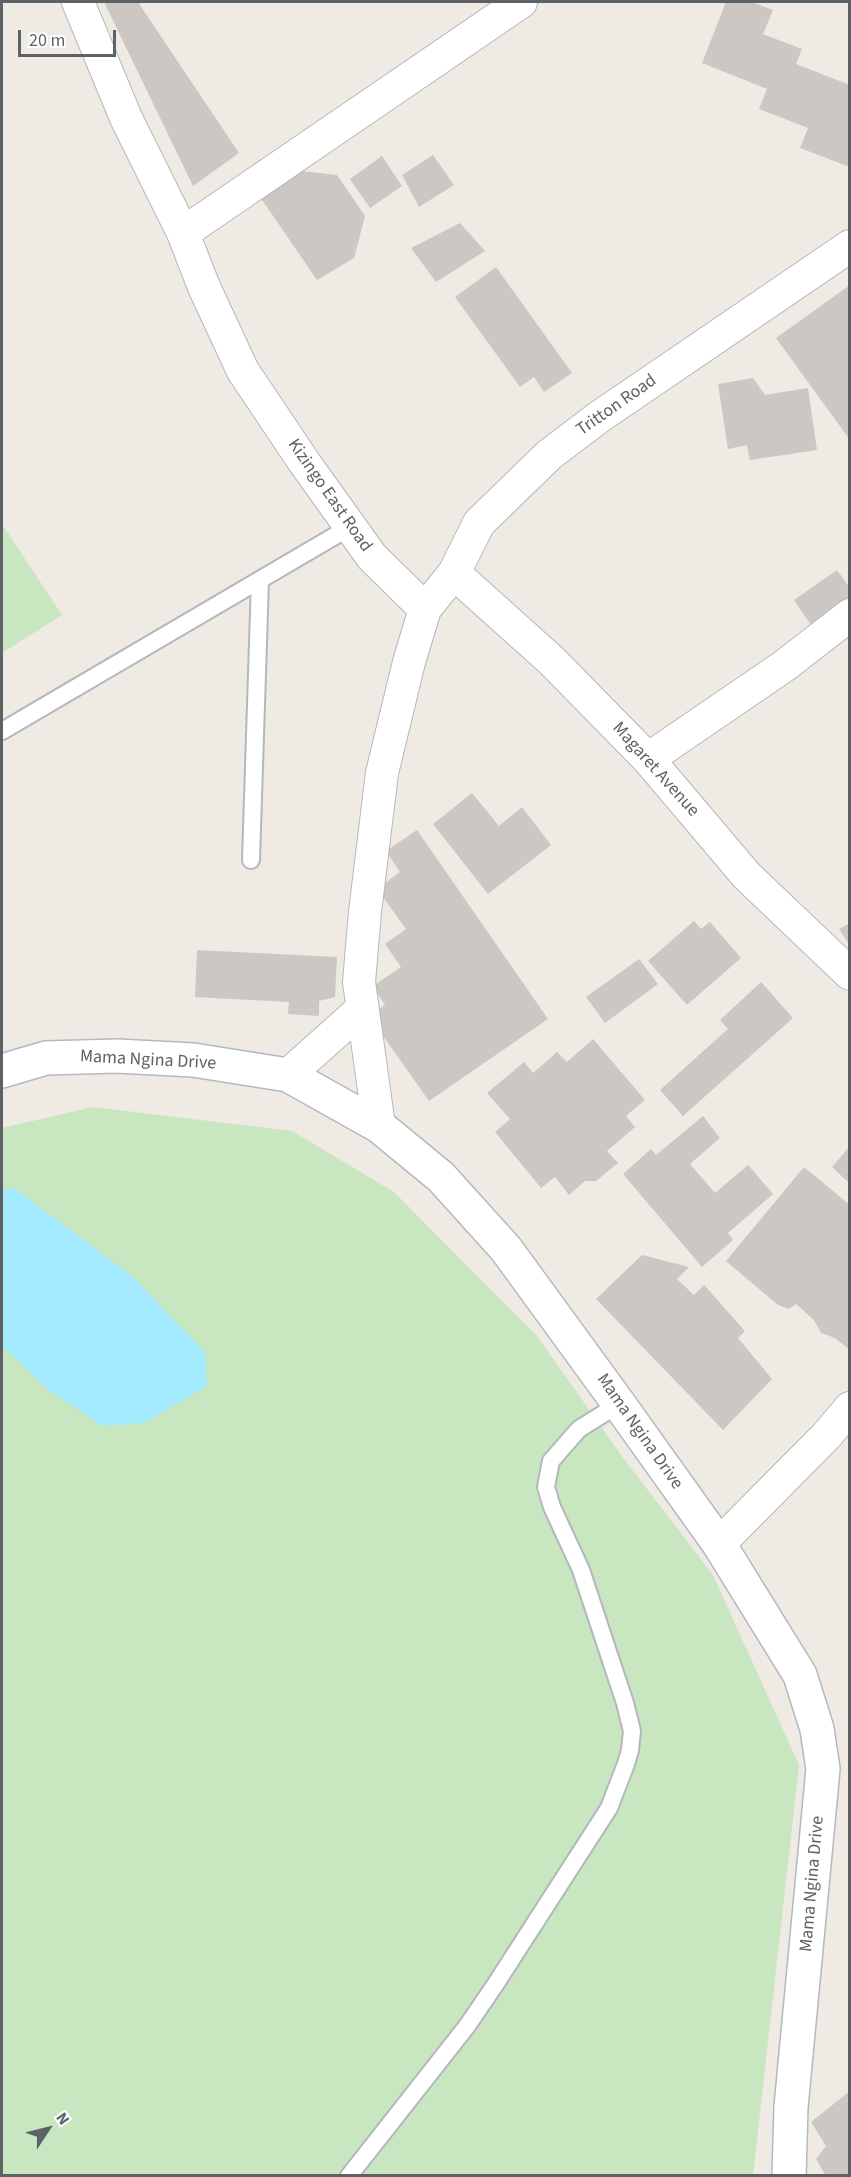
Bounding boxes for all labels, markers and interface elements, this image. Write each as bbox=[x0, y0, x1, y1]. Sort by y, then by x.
scale bar bbox=[21, 18, 118, 56]
text: 20 m bbox=[29, 28, 65, 53]
street label: Tritton Road bbox=[573, 371, 661, 441]
street label: Kizingo East Road bbox=[282, 435, 376, 557]
street label: Magaret Avenue bbox=[607, 718, 703, 822]
street label: Mama Ngina Drive bbox=[79, 1047, 217, 1075]
street label: Mama Ngina Drive bbox=[591, 1370, 687, 1494]
street label: Mama Ngina Drive bbox=[796, 1815, 830, 1953]
north arrow bbox=[18, 2099, 78, 2159]
text: N bbox=[51, 2108, 75, 2129]

